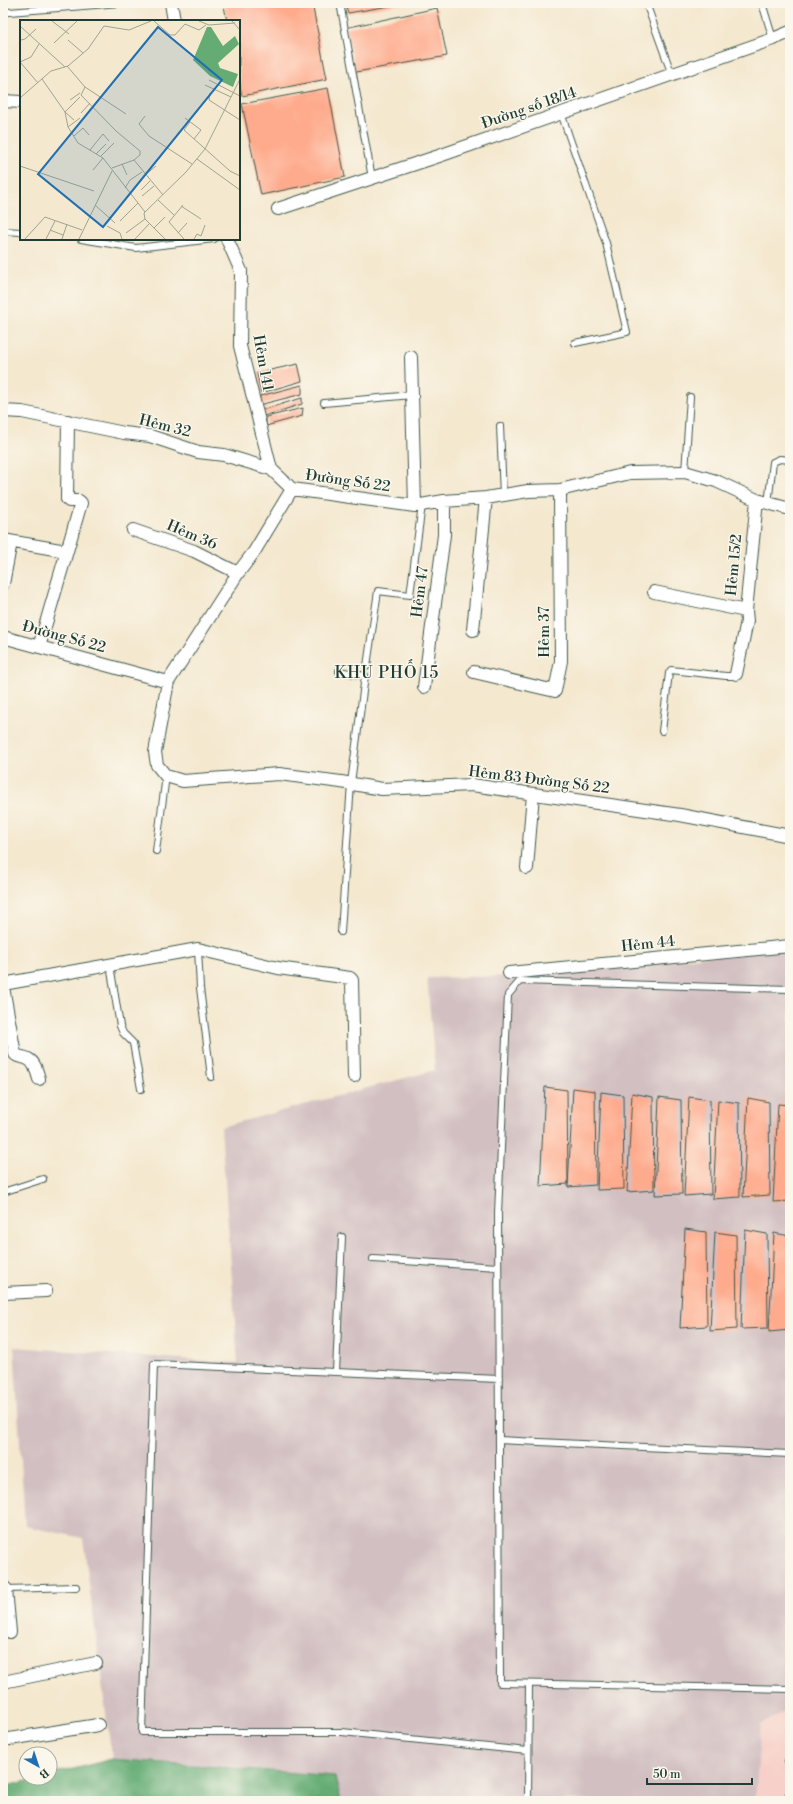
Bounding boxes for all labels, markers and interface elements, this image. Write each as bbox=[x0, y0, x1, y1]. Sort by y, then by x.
inset map bbox=[20, 20, 240, 240]
street label: Đường số 18/14 bbox=[479, 83, 579, 133]
street label: Hẻm 141 bbox=[249, 333, 277, 393]
street label: Hẻm 32 bbox=[137, 410, 193, 442]
street label: Đường Số 22 bbox=[304, 466, 392, 496]
street label: Hẻm 36 bbox=[164, 516, 220, 554]
street label: Hẻm 15/2 bbox=[722, 533, 746, 597]
street label: Hẻm 47 bbox=[407, 565, 433, 619]
street label: Hẻm 37 bbox=[535, 606, 554, 658]
street label: Đường Số 22 bbox=[20, 617, 108, 657]
district label: KHU PHỐ 15 bbox=[335, 659, 439, 683]
street label: Hẻm 83 Đường Số 22 bbox=[467, 762, 611, 798]
street label: Hẻm 44 bbox=[620, 932, 676, 956]
north arrow bbox=[18, 1746, 58, 1786]
scale bar bbox=[647, 1760, 752, 1786]
text: B bbox=[36, 1765, 51, 1781]
text: 50 m bbox=[653, 1767, 681, 1782]

